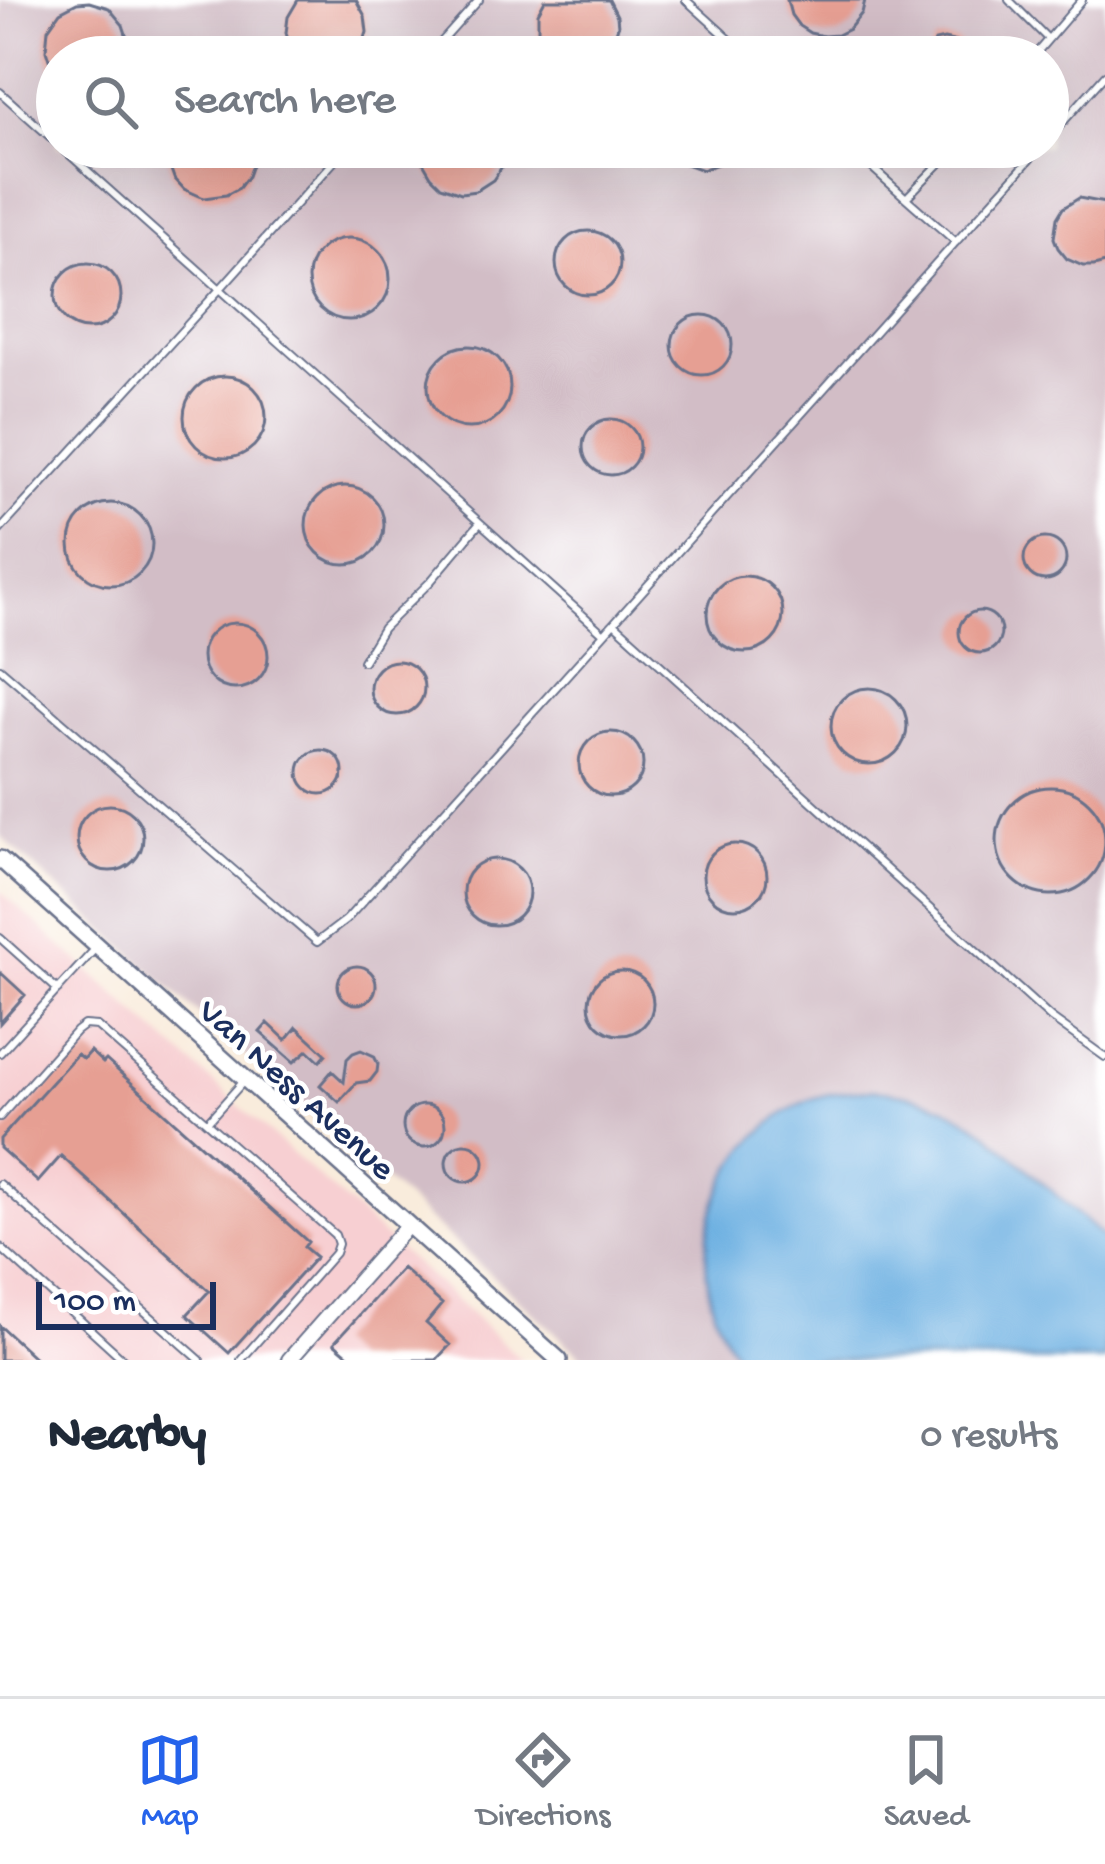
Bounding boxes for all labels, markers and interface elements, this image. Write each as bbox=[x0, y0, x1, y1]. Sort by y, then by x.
search box bbox=[36, 36, 1069, 168]
icon: search bbox=[78, 69, 144, 135]
text: Search here bbox=[174, 76, 396, 129]
street label: Van Ness Avenue bbox=[186, 991, 403, 1192]
scale bar bbox=[36, 1276, 216, 1329]
text: 100 m bbox=[54, 1284, 136, 1322]
text: Nearby bbox=[48, 1408, 206, 1468]
text: 0 results bbox=[920, 1415, 1057, 1461]
tab: Map bbox=[137, 1727, 203, 1837]
tab: Directions bbox=[476, 1727, 610, 1837]
tab: Saved bbox=[884, 1727, 968, 1837]

